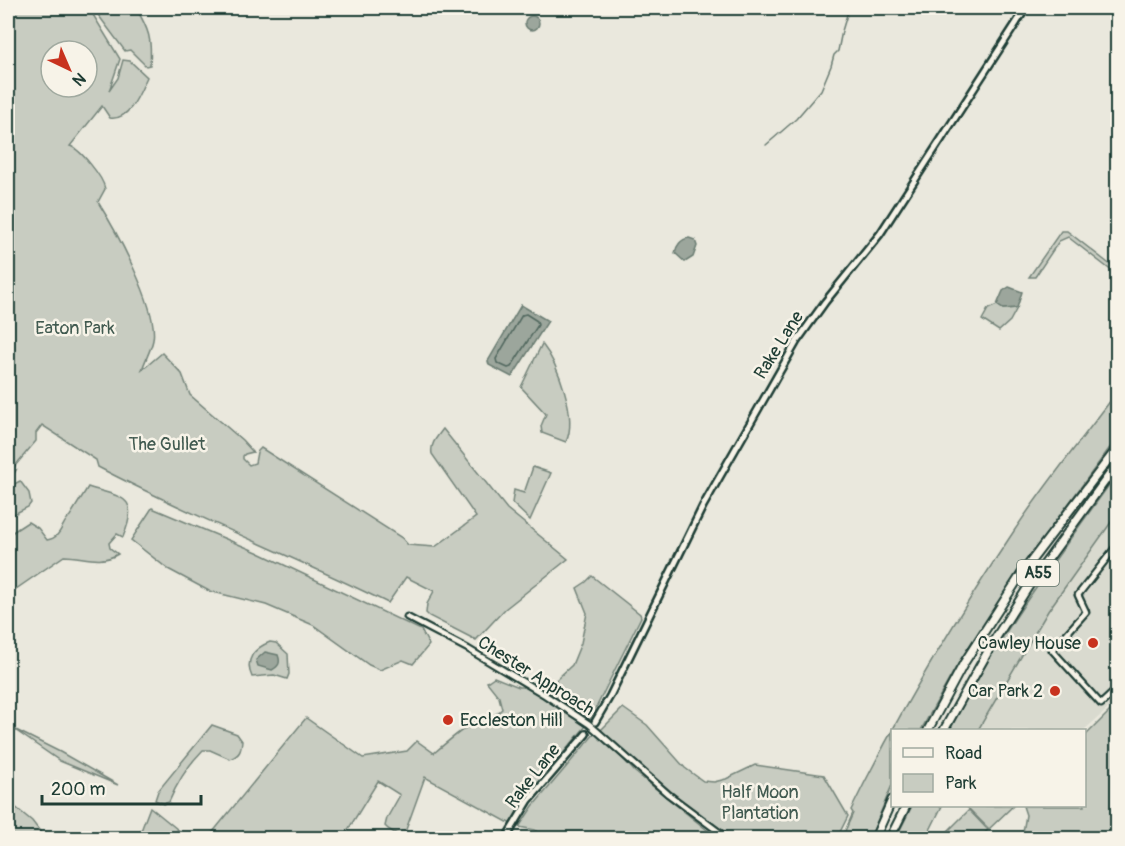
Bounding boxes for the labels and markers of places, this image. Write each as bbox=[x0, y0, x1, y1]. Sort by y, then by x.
place label: Cawley House bbox=[978, 632, 1081, 655]
marker: Cawley House bbox=[1086, 636, 1100, 650]
place label: Car Park 2 bbox=[968, 680, 1043, 703]
marker: Car Park 2 bbox=[1048, 684, 1062, 698]
place label: Eccleston Hill bbox=[460, 709, 563, 732]
marker: Eccleston Hill bbox=[441, 713, 455, 727]

